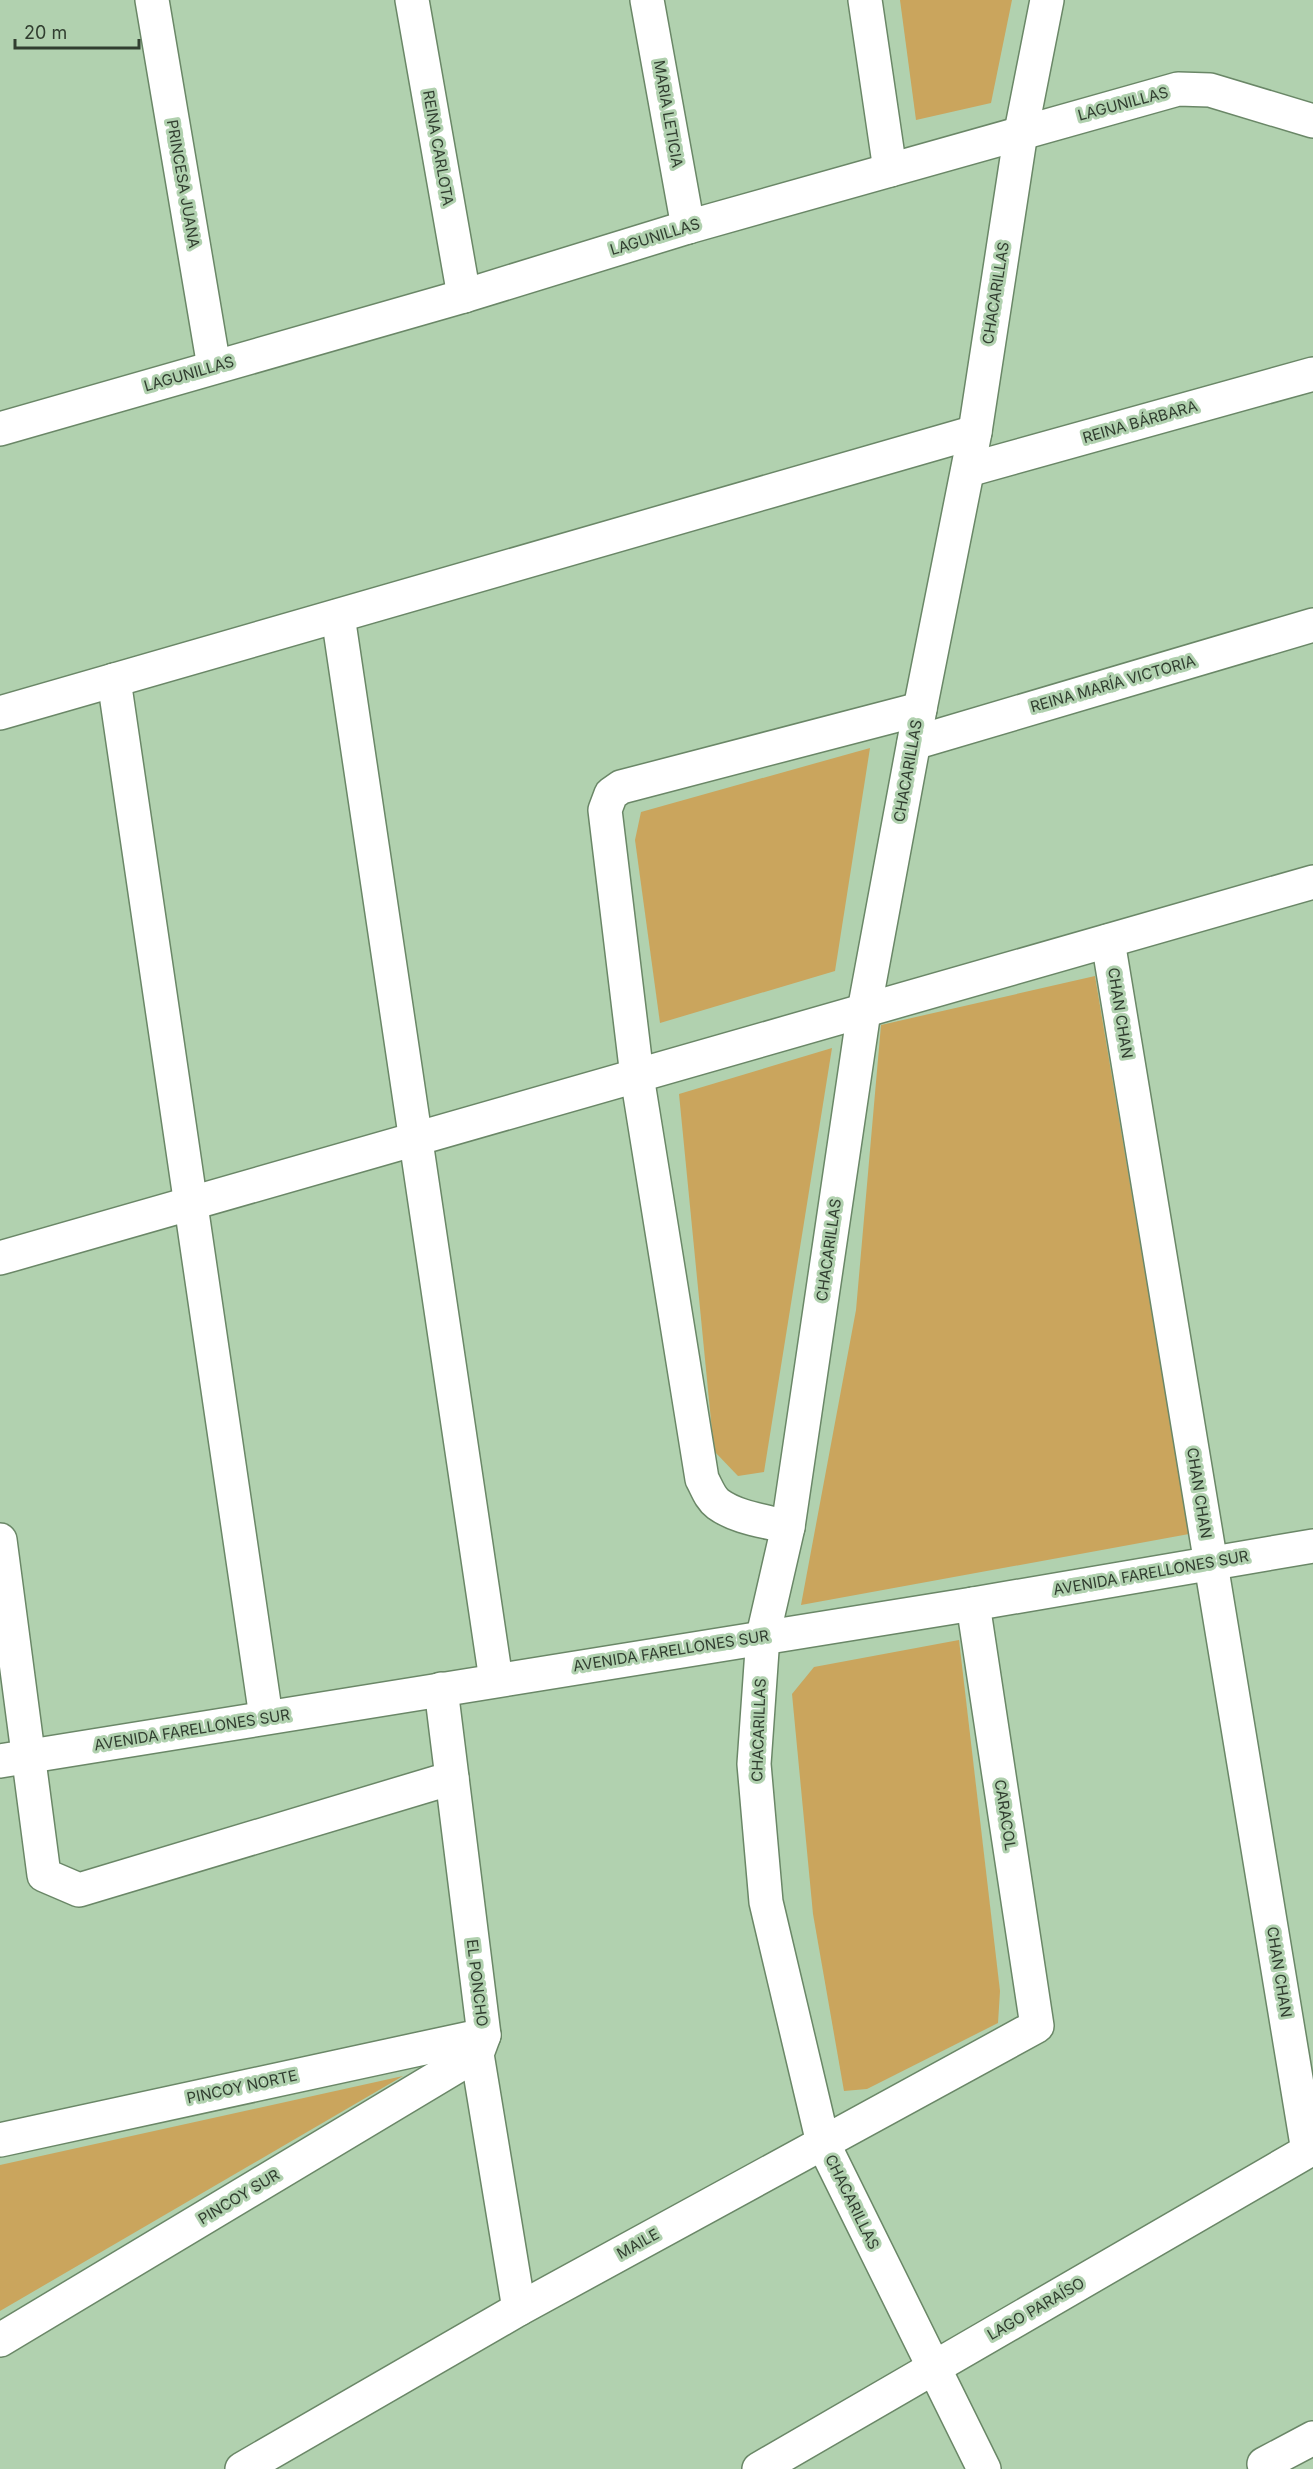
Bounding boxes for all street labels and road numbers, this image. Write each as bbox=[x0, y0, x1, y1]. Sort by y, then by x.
street label: MARIA LETICIA bbox=[650, 59, 687, 169]
street label: LAGUNILLAS bbox=[1076, 82, 1170, 125]
street label: REINA CARLOTA bbox=[419, 89, 458, 207]
street label: PRINCESA JUANA bbox=[163, 118, 204, 250]
street label: LAGUNILLAS bbox=[608, 214, 702, 259]
street label: CHACARILLAS bbox=[978, 240, 1013, 346]
street label: LAGUNILLAS bbox=[142, 352, 236, 395]
street label: REINA BÁRBARA bbox=[1080, 396, 1199, 447]
street label: REINA MARÍA VICTORIA bbox=[1028, 651, 1198, 716]
street label: CHACARILLAS bbox=[889, 718, 926, 824]
street label: CHAN CHAN bbox=[1104, 966, 1137, 1060]
street label: CHACARILLAS bbox=[812, 1197, 845, 1303]
street label: CHAN CHAN bbox=[1183, 1446, 1216, 1540]
street label: AVENIDA FARELLONES SUR bbox=[1052, 1546, 1250, 1599]
street label: AVENIDA FARELLONES SUR bbox=[572, 1626, 771, 1675]
street label: CHACARILLAS bbox=[747, 1678, 770, 1782]
street label: AVENIDA FARELLONES SUR bbox=[93, 1705, 292, 1754]
street label: CARACOL bbox=[991, 1778, 1020, 1852]
street label: CHAN CHAN bbox=[1263, 1925, 1296, 2019]
street label: EL PONCHO bbox=[463, 1938, 492, 2028]
street label: PINCOY NORTE bbox=[185, 2066, 299, 2107]
street label: CHACARILLAS bbox=[821, 2151, 884, 2252]
street label: PINCOY SUR bbox=[195, 2165, 283, 2228]
street label: MAILE bbox=[613, 2224, 662, 2263]
street label: LAGO PARAÍSO bbox=[984, 2273, 1088, 2344]

